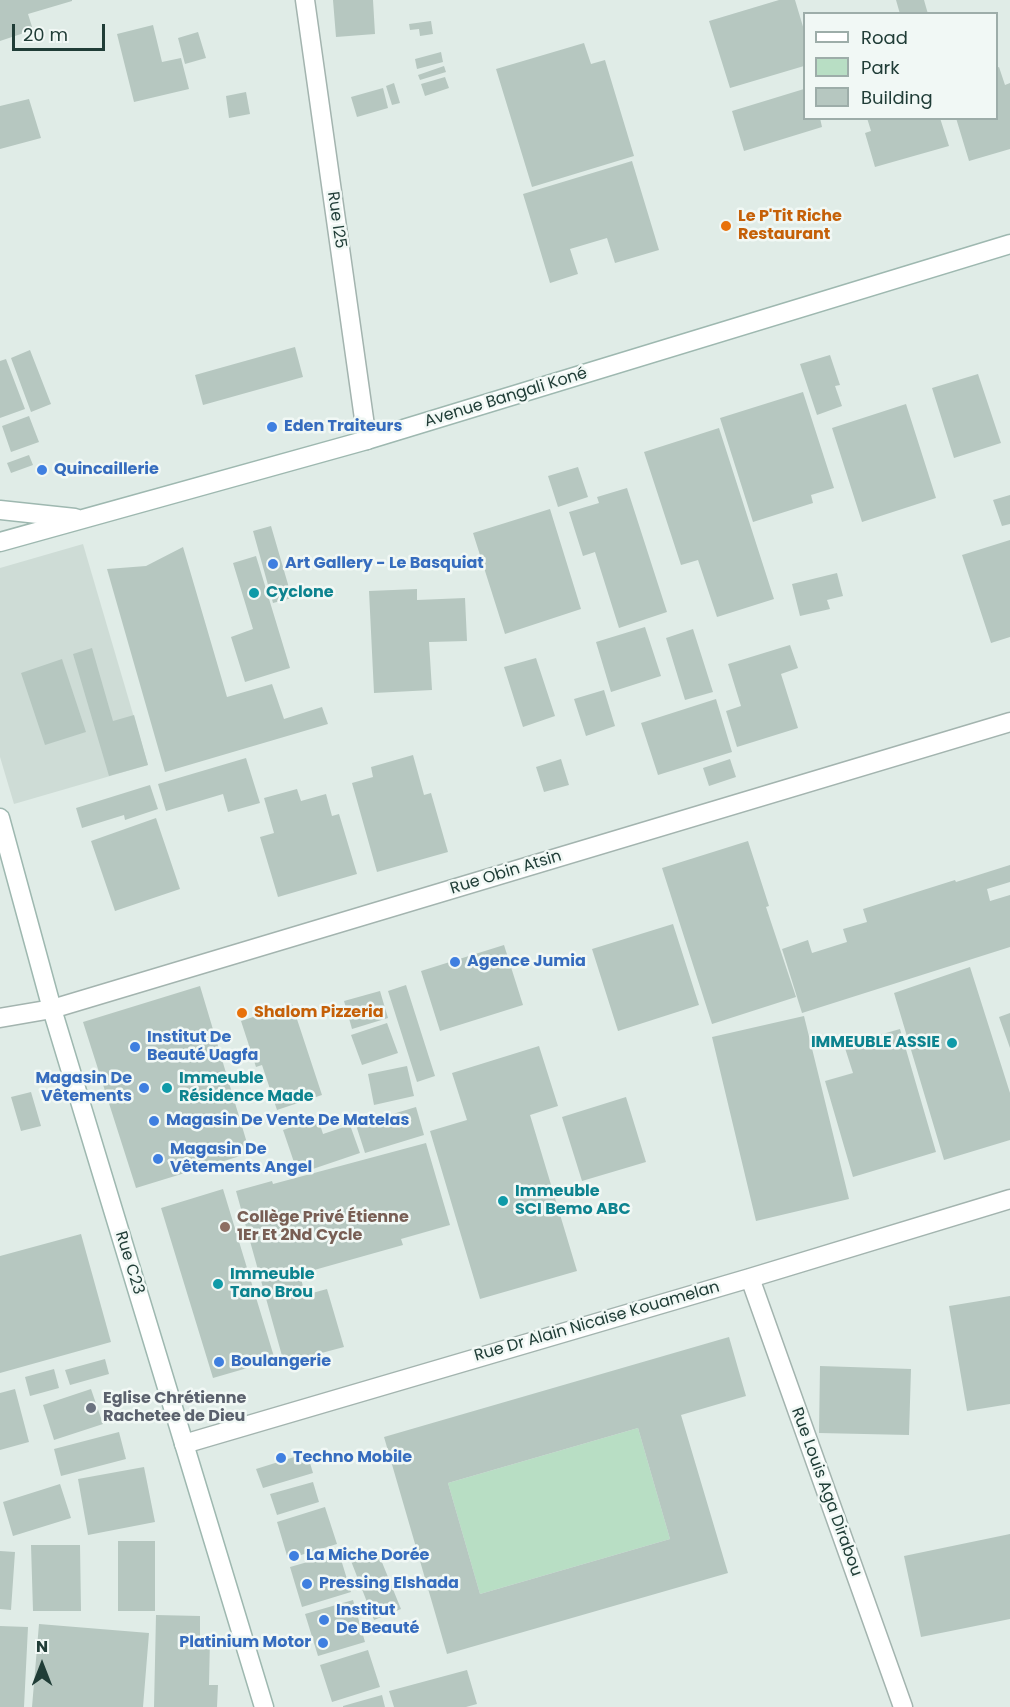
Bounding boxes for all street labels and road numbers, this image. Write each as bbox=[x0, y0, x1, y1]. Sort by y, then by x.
street label: Rue I25 bbox=[323, 190, 349, 250]
street label: Avenue Bangali Koné bbox=[422, 364, 590, 432]
street label: Rue Obin Atsin bbox=[448, 847, 564, 899]
street label: Rue C23 bbox=[110, 1229, 148, 1297]
street label: Rue Dr Alain Nicaise Kouamelan bbox=[472, 1278, 722, 1366]
street label: Rue Louis Aga Dirabou bbox=[787, 1405, 865, 1579]

